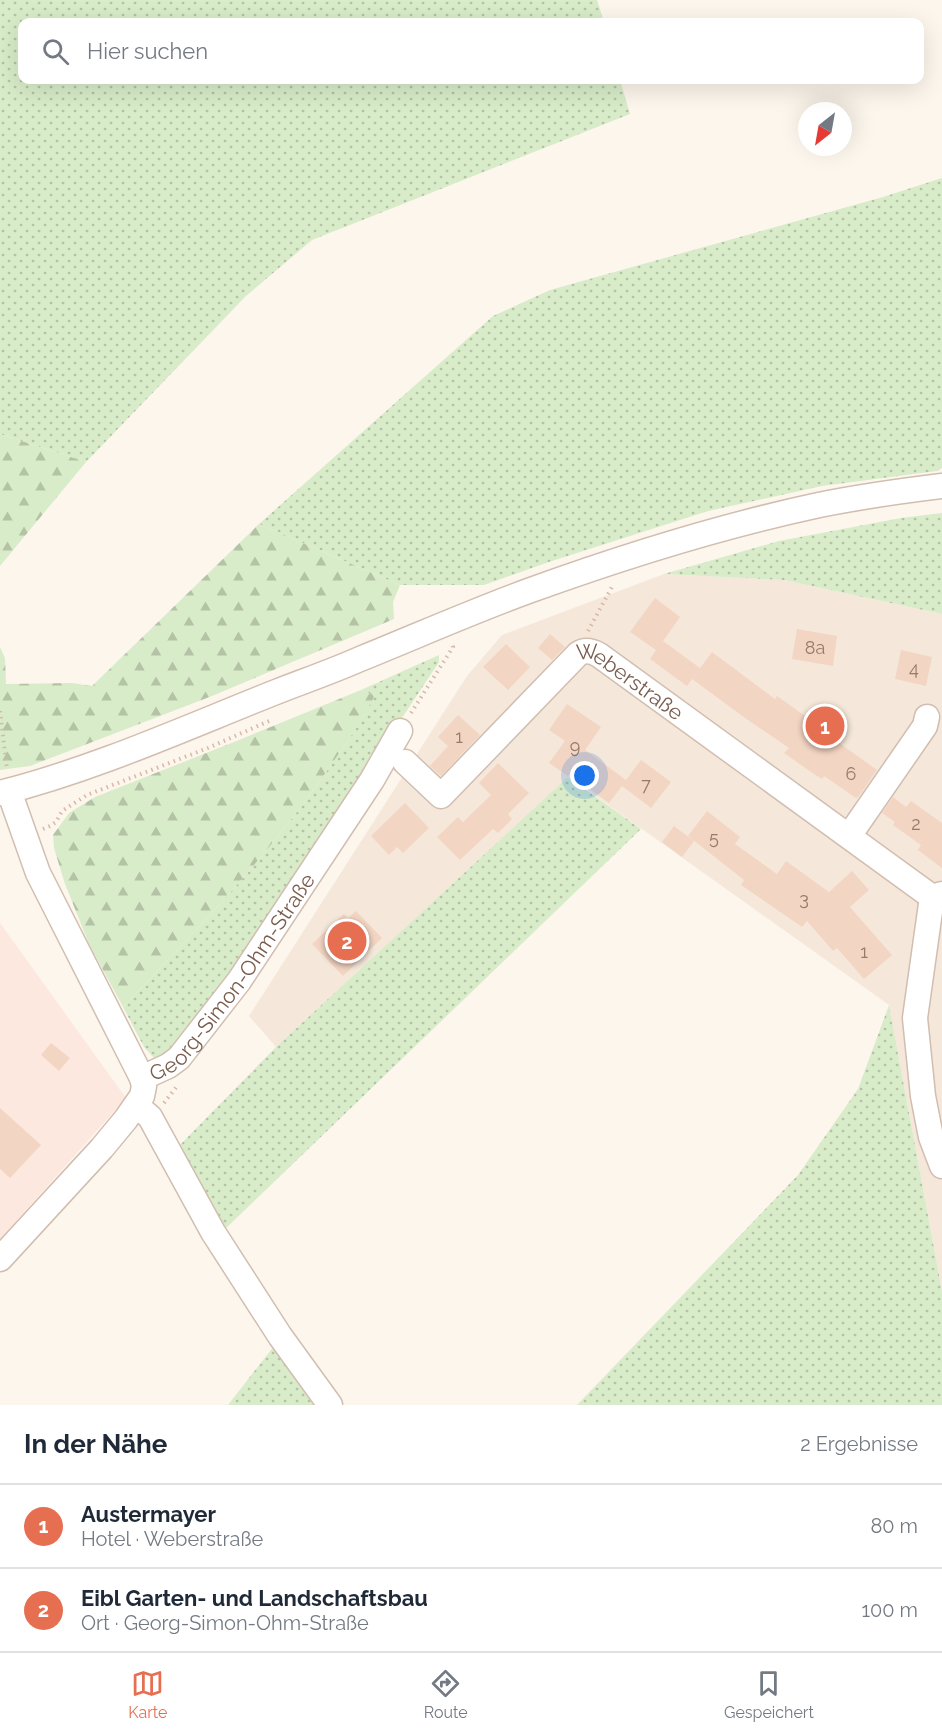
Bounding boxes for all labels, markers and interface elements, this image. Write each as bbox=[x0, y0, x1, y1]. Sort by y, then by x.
search box bbox=[18, 18, 924, 84]
icon: search bbox=[39, 35, 72, 68]
text: Hier suchen bbox=[87, 38, 208, 64]
north arrow bbox=[798, 102, 852, 156]
house number: 8a bbox=[805, 637, 825, 658]
street label: Weberstraße bbox=[575, 638, 689, 725]
house number: 4 bbox=[909, 658, 919, 679]
pin: 1 bbox=[806, 704, 844, 748]
house number: 1 bbox=[455, 726, 463, 747]
house number: 9 bbox=[570, 736, 580, 757]
your location bbox=[570, 761, 599, 790]
house number: 6 bbox=[846, 763, 857, 784]
house number: 7 bbox=[641, 774, 651, 795]
house number: 2 bbox=[911, 813, 921, 834]
house number: 5 bbox=[709, 827, 719, 848]
street label: Georg-Simon-Ohm-Straße bbox=[145, 868, 319, 1085]
house number: 3 bbox=[799, 888, 809, 909]
pin: 2 bbox=[328, 918, 366, 964]
house number: 1 bbox=[860, 941, 868, 962]
text: In der Nähe bbox=[24, 1429, 167, 1459]
text: 2 Ergebnisse bbox=[800, 1432, 918, 1456]
text: Austermayer bbox=[81, 1501, 216, 1527]
text: 1 bbox=[39, 1514, 48, 1538]
text: 80 m bbox=[870, 1514, 918, 1538]
text: Hotel · Weberstraße bbox=[81, 1527, 263, 1551]
text: Eibl Garten- und Landschaftsbau bbox=[81, 1585, 428, 1611]
text: 2 bbox=[38, 1598, 49, 1622]
text: 100 m bbox=[861, 1598, 918, 1622]
text: Ort · Georg-Simon-Ohm-Straße bbox=[81, 1611, 369, 1635]
tab: Karte bbox=[128, 1667, 167, 1722]
tab: Route bbox=[424, 1667, 468, 1722]
tab: Gespeichert bbox=[724, 1667, 814, 1722]

